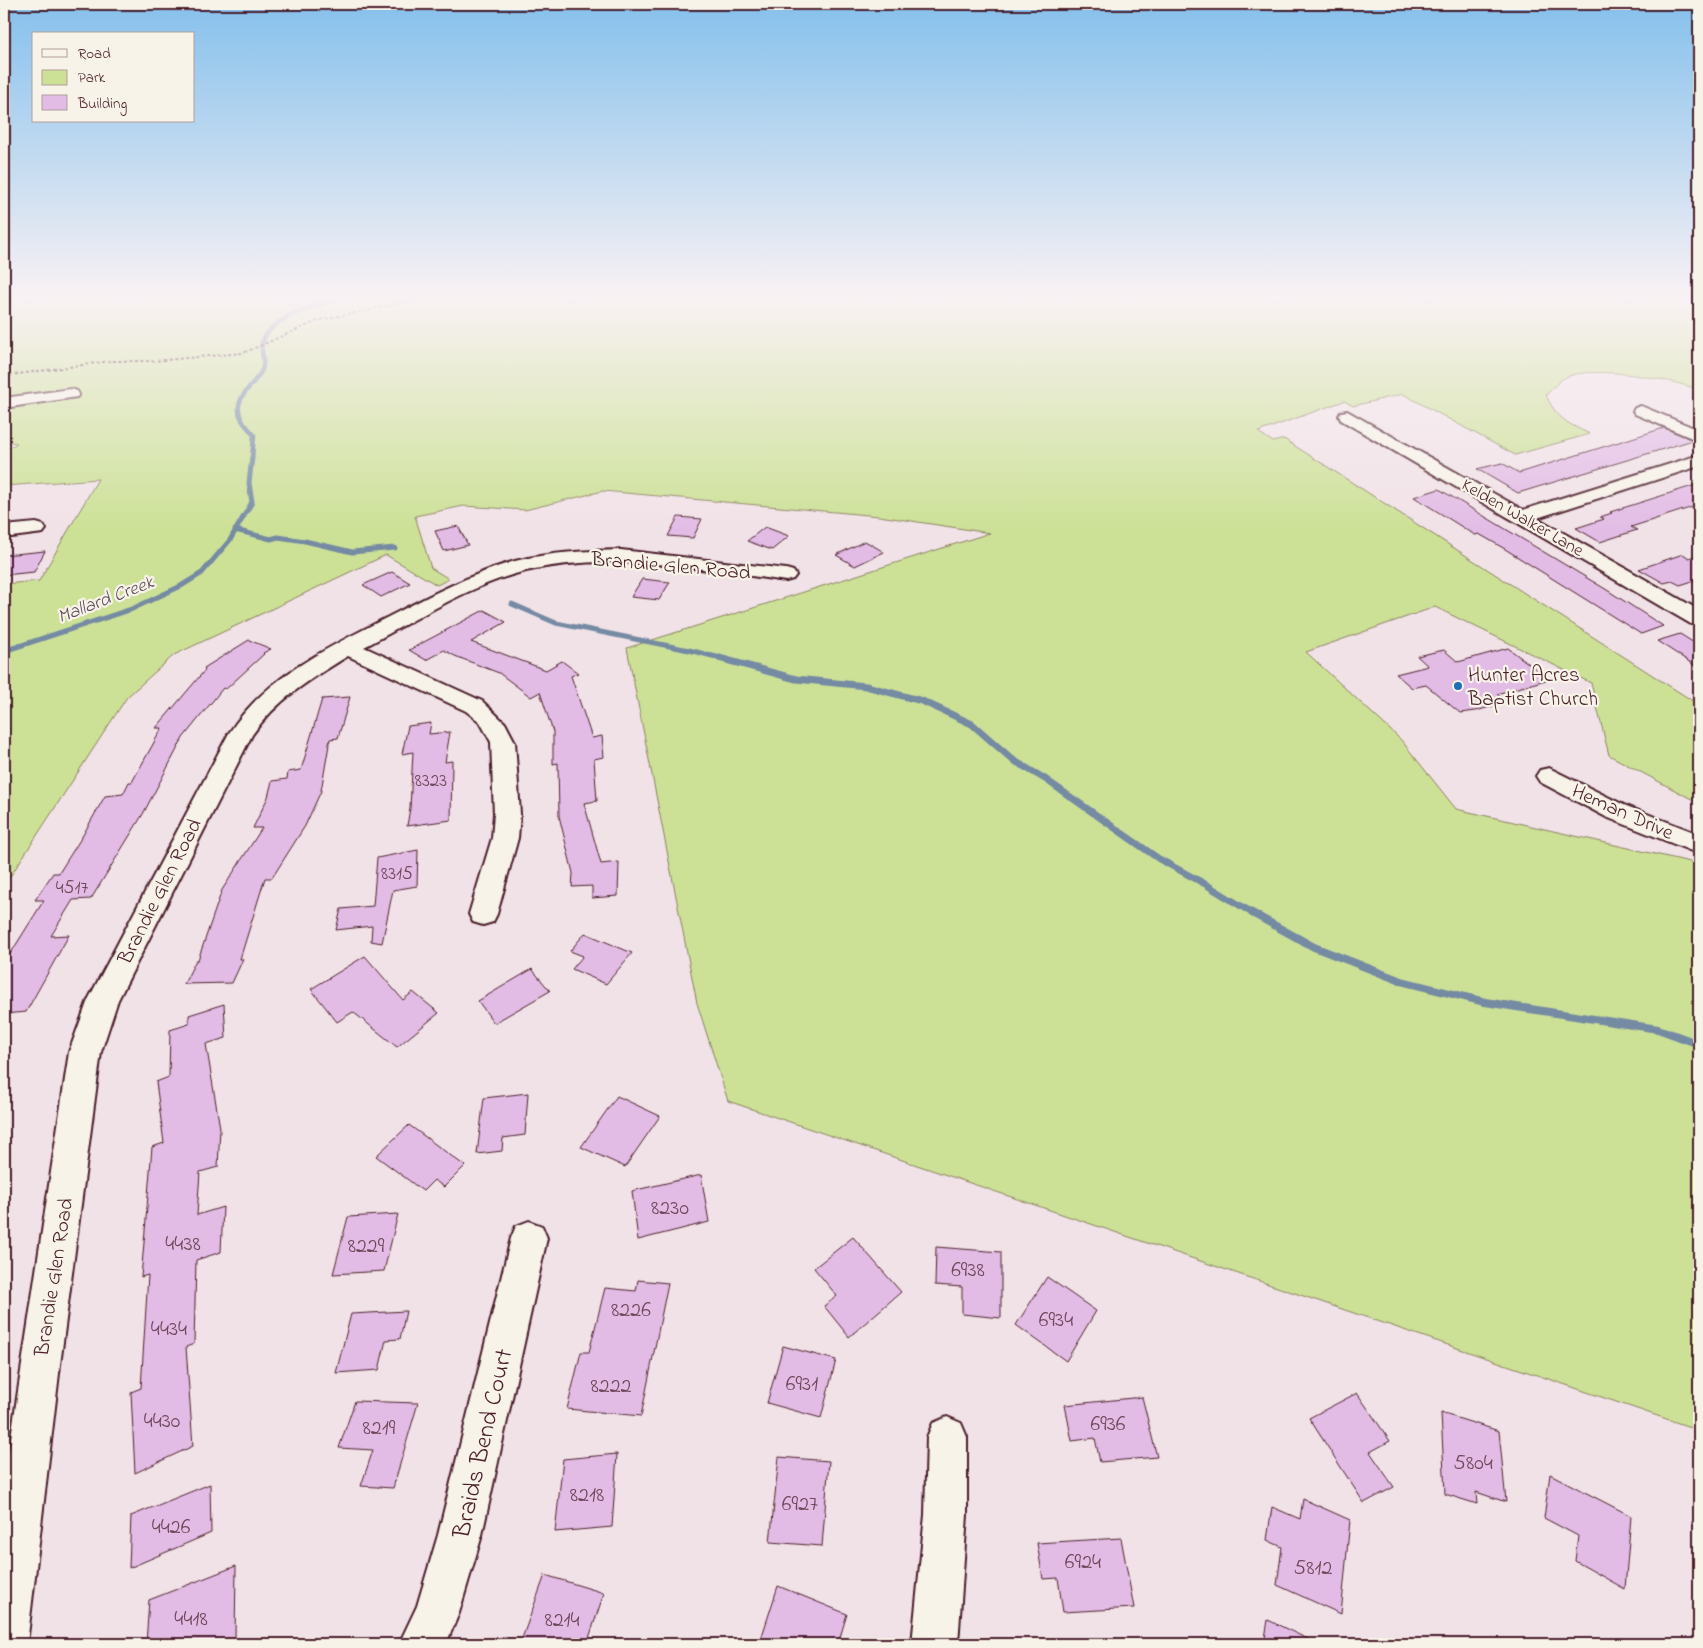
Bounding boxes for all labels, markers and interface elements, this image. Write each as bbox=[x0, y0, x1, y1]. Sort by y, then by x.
legend bbox=[32, 32, 195, 122]
text: Road bbox=[78, 43, 111, 65]
text: Park bbox=[78, 67, 106, 89]
text: Building bbox=[77, 93, 127, 116]
street label: Kelden Walker Lane bbox=[1456, 473, 1589, 565]
street label: Brandie Glen Road bbox=[589, 545, 752, 589]
water label: Mallard Creek bbox=[54, 569, 159, 631]
place label: Hunter Acres Baptist Church bbox=[1467, 661, 1598, 715]
marker: Hunter Acres Baptist Church bbox=[1452, 680, 1464, 692]
house number: 8323 bbox=[415, 768, 447, 795]
street label: Heman Drive bbox=[1566, 777, 1678, 849]
street label: Brandie Glen Road bbox=[111, 814, 211, 971]
house number: 8315 bbox=[381, 861, 413, 888]
house number: 4517 bbox=[56, 875, 88, 902]
house number: 8230 bbox=[651, 1193, 689, 1225]
street label: Brandie Glen Road bbox=[27, 1196, 82, 1360]
house number: 4438 bbox=[165, 1229, 201, 1261]
house number: 8229 bbox=[348, 1231, 385, 1263]
house number: 6938 bbox=[951, 1255, 985, 1287]
house number: 8226 bbox=[611, 1295, 651, 1327]
house number: 6934 bbox=[1039, 1305, 1073, 1337]
house number: 4434 bbox=[151, 1314, 187, 1346]
street label: Braids Bend Court bbox=[444, 1345, 523, 1543]
house number: 6931 bbox=[786, 1369, 818, 1401]
house number: 8222 bbox=[590, 1371, 632, 1403]
house number: 4430 bbox=[144, 1406, 180, 1438]
house number: 6936 bbox=[1090, 1409, 1126, 1441]
house number: 8219 bbox=[363, 1413, 396, 1445]
house number: 5804 bbox=[1453, 1448, 1493, 1480]
house number: 8218 bbox=[570, 1480, 604, 1512]
house number: 6927 bbox=[782, 1489, 818, 1521]
house number: 4426 bbox=[152, 1512, 191, 1544]
house number: 6924 bbox=[1065, 1547, 1101, 1579]
house number: 5812 bbox=[1294, 1553, 1332, 1585]
house number: 4418 bbox=[174, 1604, 208, 1636]
house number: 8214 bbox=[544, 1605, 580, 1637]

